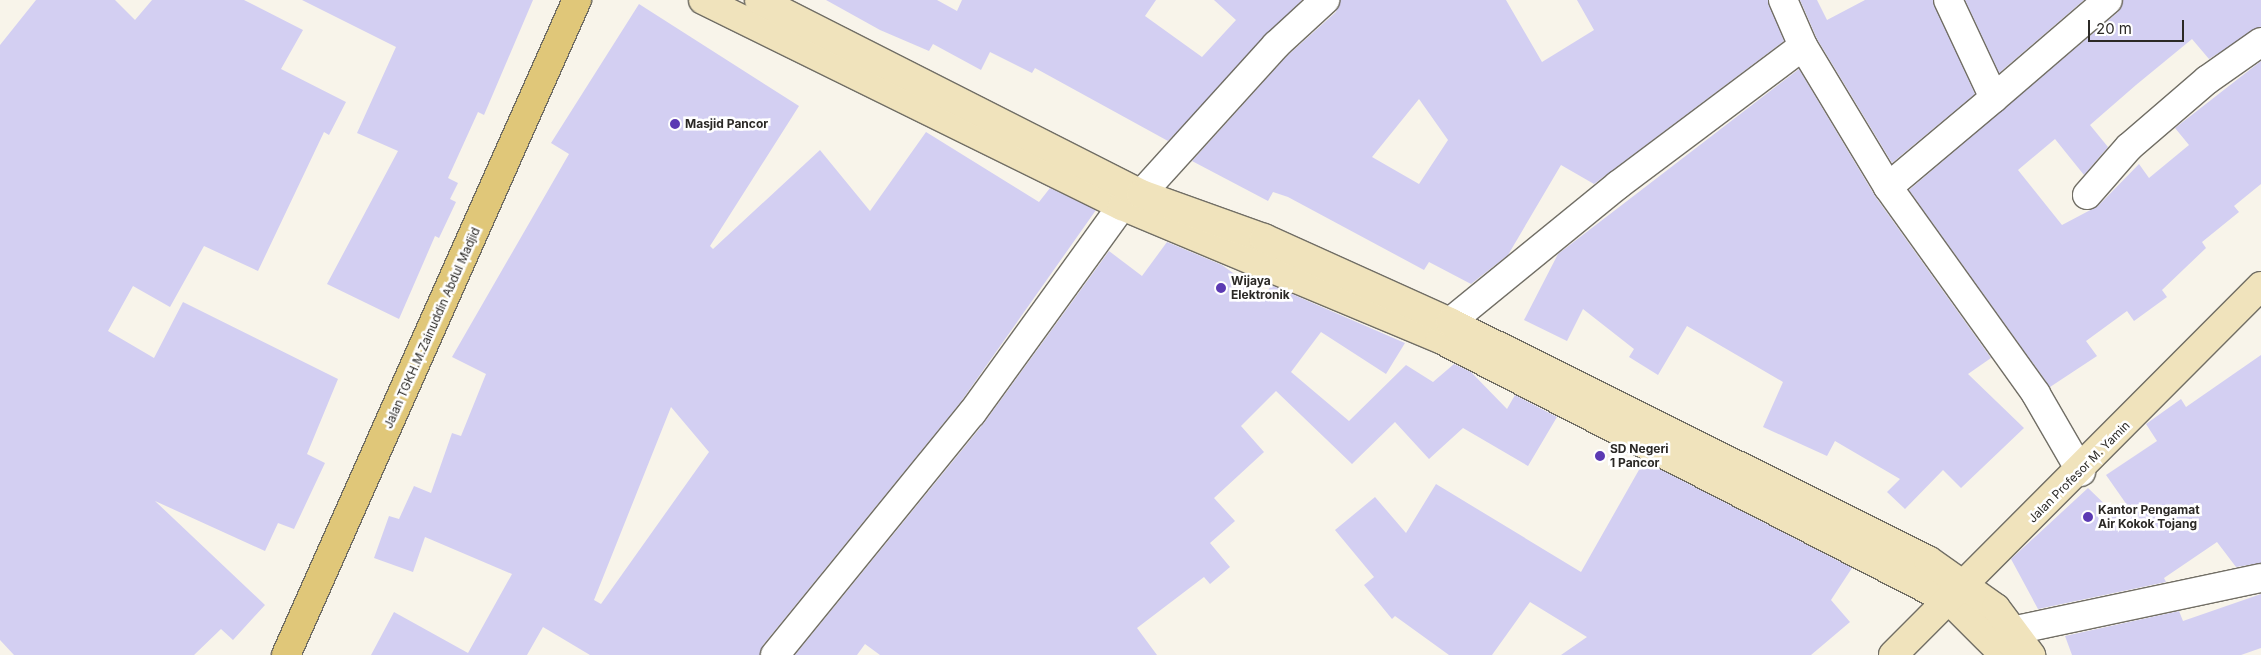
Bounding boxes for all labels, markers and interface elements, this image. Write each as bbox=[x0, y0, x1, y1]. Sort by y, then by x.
scale bar bbox=[2091, 10, 2187, 42]
text: 20 m bbox=[2096, 19, 2132, 38]
place label: Masjid Pancor bbox=[685, 117, 768, 131]
marker: Masjid Pancor bbox=[669, 118, 681, 130]
street label: Jalan TGKH.M.Zainuddin Abdul Madjid bbox=[381, 225, 483, 431]
place label: Wijaya Elektronik bbox=[1231, 274, 1290, 302]
marker: Wijaya Elektronik bbox=[1215, 282, 1227, 294]
street label: Jalan Profesor M. Yamin bbox=[2025, 418, 2133, 526]
place label: SD Negeri 1 Pancor bbox=[1610, 442, 1669, 470]
marker: SD Negeri 1 Pancor bbox=[1594, 450, 1606, 462]
place label: Kantor Pengamat Air Kokok Tojang bbox=[2098, 503, 2200, 531]
marker: Kantor Pengamat Air Kokok Tojang bbox=[2082, 511, 2094, 523]

